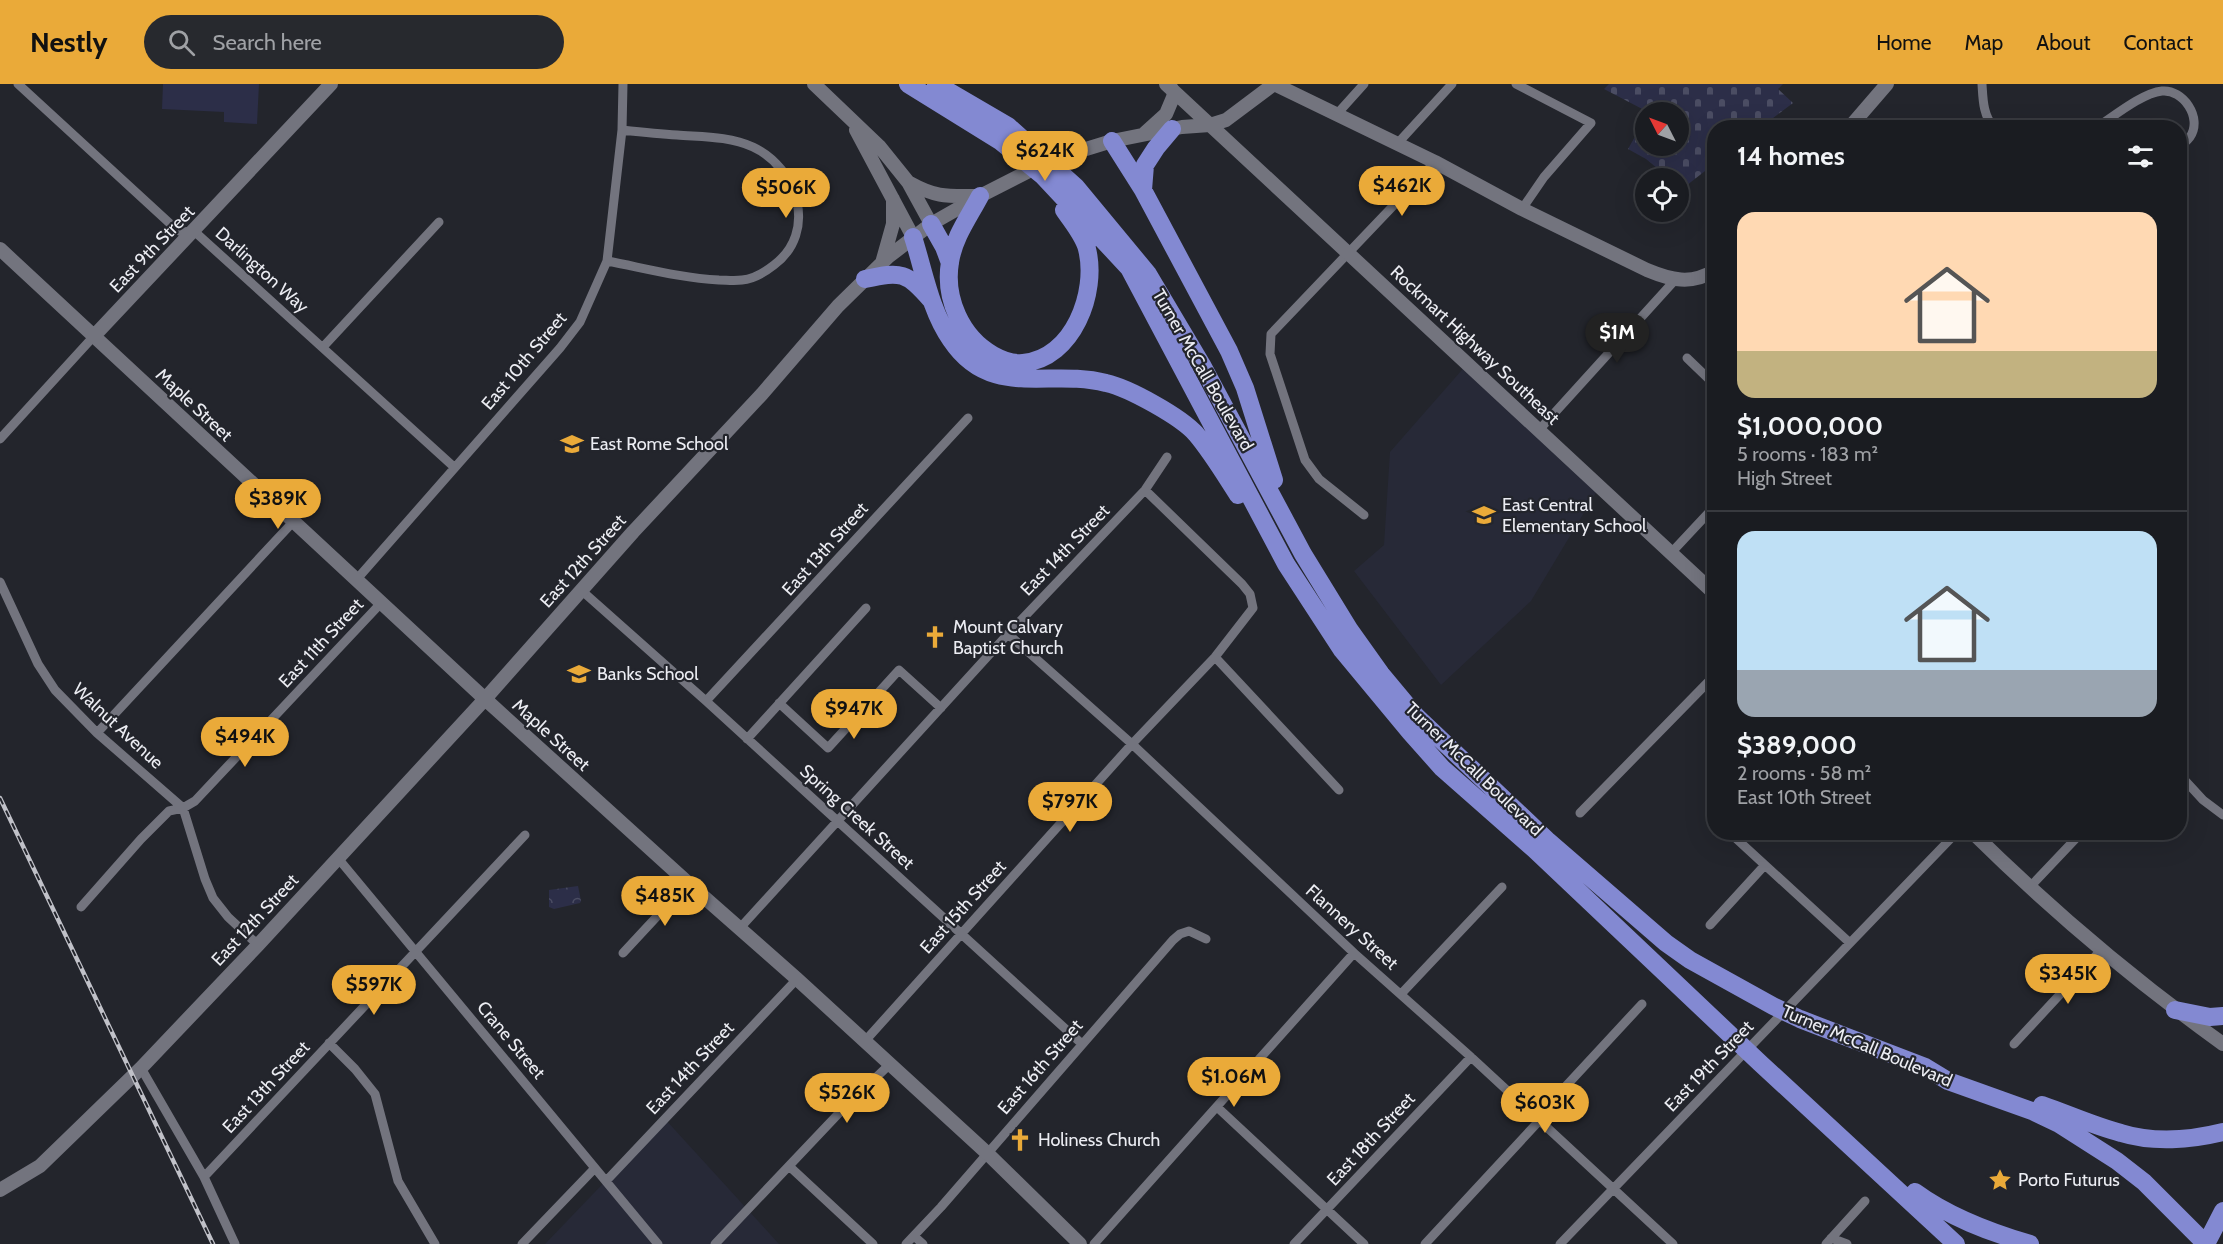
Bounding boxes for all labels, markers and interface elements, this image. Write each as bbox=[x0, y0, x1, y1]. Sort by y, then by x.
search box bbox=[144, 15, 564, 69]
text: Nestly bbox=[30, 25, 108, 59]
icon: search bbox=[165, 26, 198, 59]
text: Search here bbox=[213, 29, 322, 56]
text: Home bbox=[1876, 30, 1932, 55]
text: Map bbox=[1965, 30, 2003, 55]
text: About bbox=[2036, 30, 2090, 55]
text: Contact bbox=[2123, 30, 2193, 55]
north arrow bbox=[1635, 102, 1689, 156]
map controls bbox=[1635, 102, 1689, 222]
pin: $624K bbox=[1003, 131, 1087, 182]
text: $624K bbox=[1016, 138, 1074, 162]
text: 14 homes bbox=[1737, 140, 1845, 172]
icon: filters bbox=[2124, 140, 2157, 173]
pin: $462K bbox=[1360, 166, 1444, 217]
pin: $506K bbox=[744, 168, 828, 219]
button: locate bbox=[1635, 168, 1689, 222]
text: $462K bbox=[1373, 173, 1431, 197]
text: $506K bbox=[756, 175, 816, 199]
street label: East 9th Street bbox=[105, 201, 199, 297]
street label: Darlington Way bbox=[211, 222, 313, 318]
icon: home bbox=[1893, 251, 2001, 359]
street label: Rockmart Highway Southeast bbox=[1386, 261, 1564, 429]
street label: Turner McCall Boulevard bbox=[1148, 285, 1258, 455]
street label: East 10th Street bbox=[477, 308, 571, 414]
pin: $1M bbox=[1588, 313, 1646, 364]
text: $1M bbox=[1599, 320, 1635, 344]
street label: Maple Street bbox=[151, 364, 237, 446]
text: $1,000,000 bbox=[1737, 410, 1883, 442]
school or university icon: East Rome School bbox=[559, 431, 585, 457]
place label: East Rome School bbox=[590, 433, 729, 455]
text: 5 rooms · 183 m² bbox=[1737, 442, 1878, 466]
text: High Street bbox=[1737, 466, 1832, 490]
pin: $389K bbox=[236, 479, 320, 530]
text: $389K bbox=[249, 486, 307, 510]
place label: East Central Elementary School bbox=[1502, 494, 1647, 537]
street label: East 13th Street bbox=[777, 498, 873, 600]
street label: East 14th Street bbox=[1016, 500, 1114, 600]
school or university icon: East Central Elementary School bbox=[1471, 502, 1497, 528]
street label: East 12th Street bbox=[535, 510, 631, 612]
icon: home bbox=[1893, 570, 2001, 678]
street label: East 11th Street bbox=[274, 594, 368, 692]
place label: Mount Calvary Baptist Church bbox=[953, 616, 1063, 659]
church icon: Mount Calvary Baptist Church bbox=[922, 624, 948, 650]
school or university icon: Banks School bbox=[566, 661, 592, 687]
place label: Banks School bbox=[597, 663, 699, 685]
street label: Walnut Avenue bbox=[68, 678, 168, 774]
pin: $947K bbox=[812, 689, 896, 740]
street label: Maple Street bbox=[508, 694, 594, 776]
text: $947K bbox=[825, 696, 883, 720]
street label: Turner McCall Boulevard bbox=[1401, 698, 1547, 840]
pin: $494K bbox=[203, 717, 287, 768]
text: $494K bbox=[215, 724, 275, 748]
text: $389,000 bbox=[1737, 729, 1857, 761]
street label: Spring Creek Street bbox=[795, 760, 919, 874]
text: 2 rooms · 58 m² bbox=[1737, 761, 1871, 785]
pin: $797K bbox=[1028, 782, 1112, 833]
text: East 10th Street bbox=[1737, 785, 1871, 809]
text: $797K bbox=[1042, 789, 1098, 813]
street label: East 15th Street bbox=[915, 856, 1011, 958]
street label: East 12th Street bbox=[207, 869, 303, 971]
pin: $485K bbox=[623, 876, 707, 927]
street label: Flannery Street bbox=[1301, 880, 1403, 974]
text: $485K bbox=[635, 883, 695, 907]
pin: $345K bbox=[2026, 954, 2110, 1005]
text: $345K bbox=[2039, 961, 2097, 985]
pin: $597K bbox=[332, 965, 416, 1016]
text: $597K bbox=[346, 972, 402, 996]
street label: Crane Street bbox=[472, 997, 550, 1083]
street label: Turner McCall Boulevard bbox=[1778, 1000, 1956, 1092]
street label: East 16th Street bbox=[993, 1015, 1087, 1119]
street label: East 19th Street bbox=[1660, 1016, 1758, 1116]
street label: East 14th Street bbox=[642, 1017, 738, 1119]
street label: East 13th Street bbox=[218, 1036, 314, 1138]
pin: $1.06M bbox=[1185, 1057, 1283, 1108]
text: $1.06M bbox=[1201, 1064, 1267, 1088]
pin: $526K bbox=[805, 1073, 889, 1124]
text: $526K bbox=[819, 1080, 875, 1104]
pin: $603K bbox=[1503, 1083, 1587, 1134]
street label: East 18th Street bbox=[1322, 1088, 1420, 1190]
text: $603K bbox=[1515, 1090, 1575, 1114]
church icon: Holiness Church bbox=[1007, 1127, 1033, 1153]
place label: Holiness Church bbox=[1038, 1129, 1160, 1151]
place icon: Porto Futurus bbox=[1987, 1167, 2013, 1193]
place label: Porto Futurus bbox=[2018, 1169, 2120, 1191]

